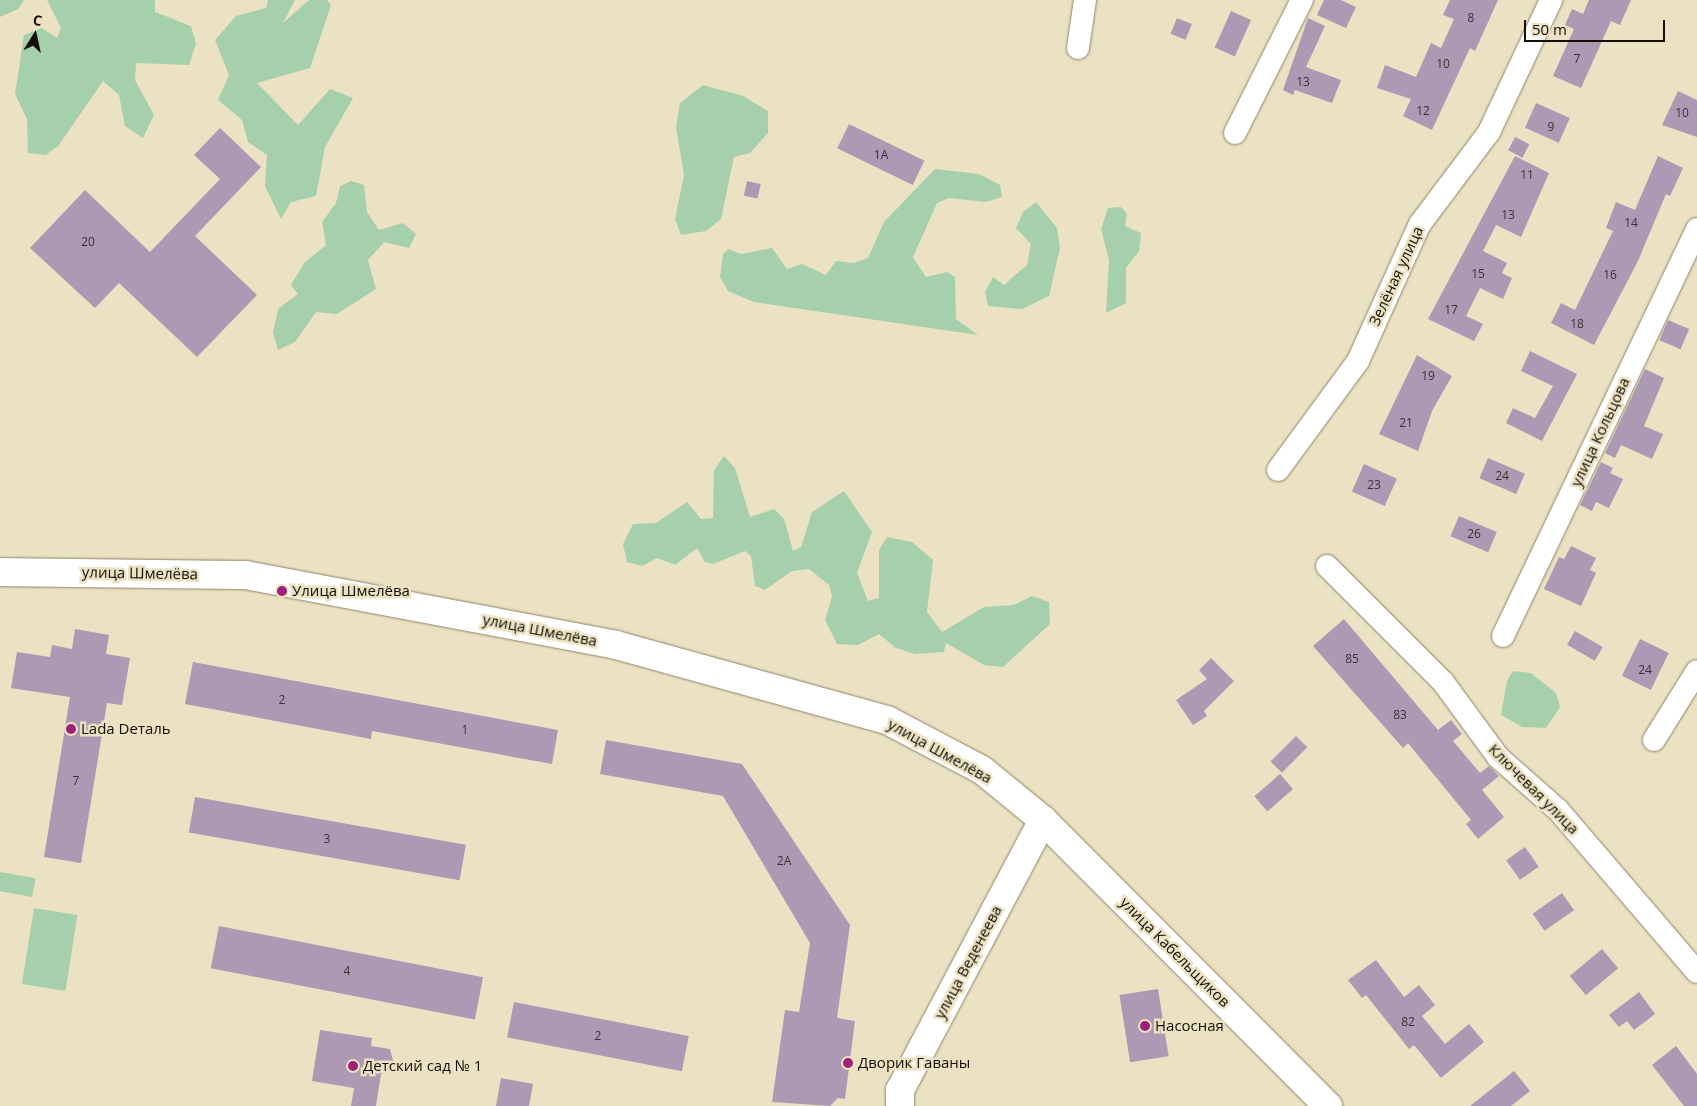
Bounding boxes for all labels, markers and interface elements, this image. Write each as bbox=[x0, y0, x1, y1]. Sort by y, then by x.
north arrow bbox=[10, 10, 60, 60]
text: С bbox=[32, 10, 44, 30]
scale bar bbox=[1527, 10, 1668, 42]
house number: 8 bbox=[1468, 11, 1474, 25]
text: 50 m bbox=[1532, 19, 1567, 39]
house number: 7 bbox=[1574, 52, 1580, 66]
house number: 10 bbox=[1436, 57, 1450, 71]
house number: 13 bbox=[1296, 75, 1310, 89]
house number: 12 bbox=[1416, 104, 1430, 118]
house number: 10 bbox=[1675, 106, 1689, 120]
house number: 9 bbox=[1548, 120, 1554, 134]
house number: 1А bbox=[874, 148, 888, 162]
house number: 11 bbox=[1520, 168, 1534, 182]
house number: 13 bbox=[1501, 208, 1515, 222]
house number: 14 bbox=[1624, 216, 1638, 230]
street label: Зелёная улица bbox=[1365, 223, 1427, 329]
house number: 20 bbox=[81, 235, 95, 249]
house number: 15 bbox=[1471, 267, 1485, 281]
house number: 16 bbox=[1603, 268, 1617, 282]
house number: 17 bbox=[1444, 303, 1458, 317]
house number: 18 bbox=[1570, 317, 1584, 331]
house number: 19 bbox=[1421, 369, 1435, 383]
street label: улица Кольцова bbox=[1567, 375, 1633, 489]
house number: 21 bbox=[1399, 416, 1413, 430]
house number: 24 bbox=[1495, 469, 1509, 483]
house number: 23 bbox=[1367, 478, 1381, 492]
house number: 26 bbox=[1467, 527, 1481, 541]
street label: улица Шмелёва bbox=[82, 563, 198, 583]
place label: Улица Шмелёва bbox=[292, 582, 410, 600]
marker: Улица Шмелёва bbox=[276, 585, 288, 597]
street label: улица Шмелёва bbox=[481, 610, 599, 650]
house number: 85 bbox=[1345, 652, 1359, 666]
house number: 24 bbox=[1638, 663, 1652, 677]
house number: 2 bbox=[279, 693, 285, 707]
house number: 83 bbox=[1393, 708, 1407, 722]
street label: улица Шмелёва bbox=[885, 715, 995, 787]
place label: Lada Dеталь bbox=[81, 720, 171, 738]
marker: Lada Dеталь bbox=[65, 723, 77, 735]
house number: 1 bbox=[462, 723, 468, 737]
street label: Ключевая улица bbox=[1485, 740, 1583, 838]
house number: 7 bbox=[73, 774, 79, 788]
house number: 3 bbox=[324, 832, 330, 846]
house number: 2А bbox=[777, 854, 791, 868]
street label: улица Кабельщиков bbox=[1116, 893, 1234, 1011]
street label: улица Веденеева bbox=[931, 902, 1005, 1022]
house number: 4 bbox=[344, 964, 350, 978]
house number: 82 bbox=[1401, 1015, 1415, 1029]
place label: Насосная bbox=[1155, 1017, 1224, 1035]
marker: Насосная bbox=[1139, 1020, 1151, 1032]
house number: 2 bbox=[595, 1029, 601, 1043]
place label: Дворик Гаваны bbox=[858, 1054, 970, 1072]
place label: Детский сад № 1 bbox=[363, 1057, 482, 1075]
marker: Дворик Гаваны bbox=[842, 1057, 854, 1069]
marker: Детский сад № 1 bbox=[347, 1060, 359, 1072]

